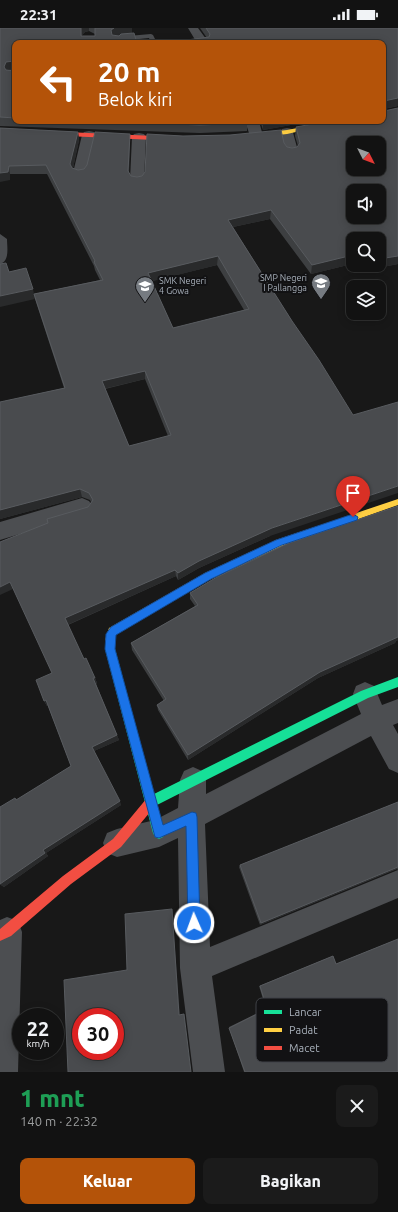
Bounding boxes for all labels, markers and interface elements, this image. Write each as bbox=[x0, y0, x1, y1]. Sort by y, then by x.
text: 22:31 bbox=[20, 6, 58, 23]
icon: left bbox=[32, 56, 84, 108]
text: 20 m bbox=[98, 56, 160, 87]
text: Belok kiri bbox=[98, 89, 172, 109]
north arrow bbox=[346, 136, 386, 176]
map controls bbox=[346, 136, 386, 320]
button: sound bbox=[346, 184, 386, 224]
button: search bbox=[346, 232, 386, 272]
school or university icon: SMP Negeri I Pallangga bbox=[310, 272, 332, 300]
place label: SMP Negeri I Pallangga bbox=[260, 273, 307, 293]
school or university icon: SMK Negeri 4 Gowa bbox=[134, 275, 156, 303]
place label: SMK Negeri 4 Gowa bbox=[159, 276, 206, 296]
button: layers bbox=[346, 280, 386, 320]
pin bbox=[336, 476, 370, 517]
icon: arrive bbox=[342, 482, 364, 504]
position arrow bbox=[173, 902, 215, 944]
legend bbox=[256, 998, 388, 1062]
text: Lancar bbox=[289, 1006, 322, 1018]
speed limit sign: 30 bbox=[72, 1008, 124, 1060]
text: 22 bbox=[27, 1017, 49, 1040]
text: Padat bbox=[289, 1024, 318, 1036]
text: km/h bbox=[26, 1038, 50, 1049]
text: Macet bbox=[289, 1042, 320, 1054]
text: 1 mnt bbox=[20, 1085, 85, 1112]
button: close bbox=[336, 1085, 378, 1127]
text: 140 m · 22:32 bbox=[20, 1114, 98, 1128]
button: Keluar bbox=[20, 1158, 195, 1204]
button: Bagikan bbox=[203, 1158, 378, 1204]

